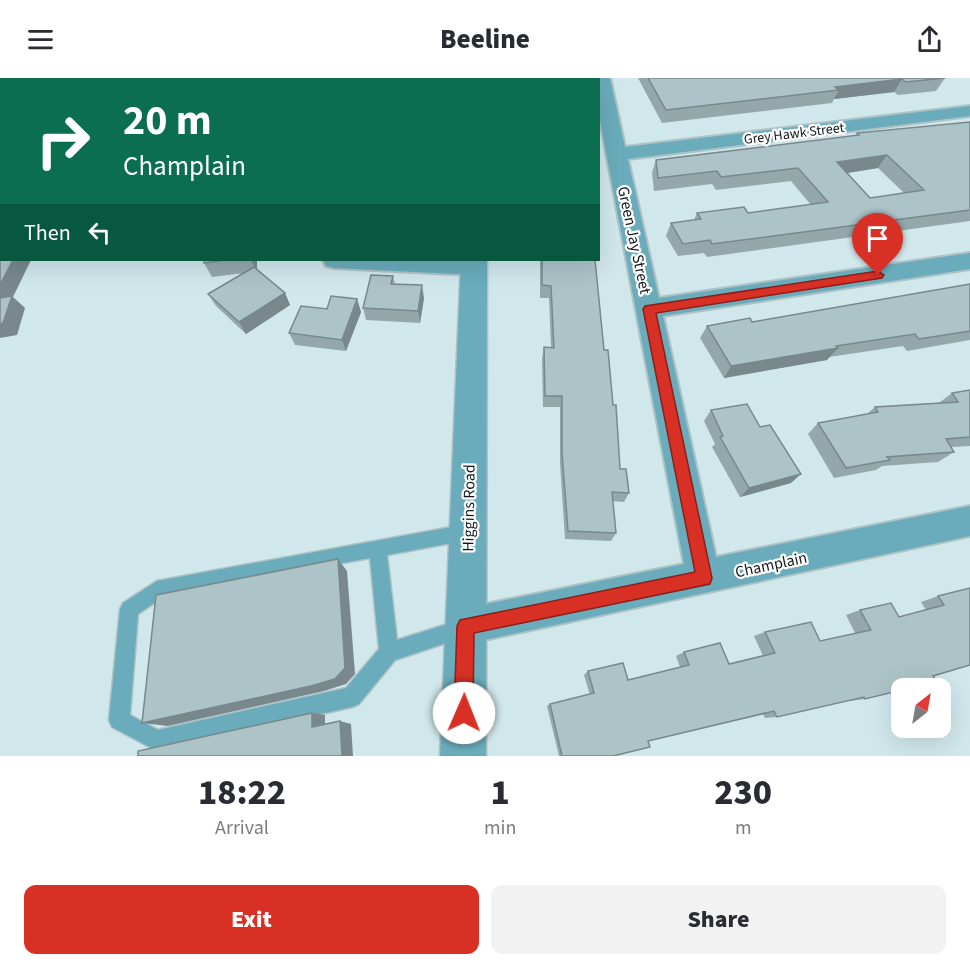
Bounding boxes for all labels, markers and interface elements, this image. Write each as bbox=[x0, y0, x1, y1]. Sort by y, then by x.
text: Beeline bbox=[440, 20, 530, 59]
icon: menu bbox=[24, 23, 57, 56]
icon: share bbox=[913, 23, 946, 56]
text: 20 m bbox=[123, 91, 212, 151]
icon: right bbox=[24, 102, 102, 180]
street label: Grey Hawk Street bbox=[743, 118, 846, 150]
text: Champlain bbox=[123, 147, 246, 186]
street label: Green Jay Street bbox=[612, 184, 656, 297]
pin bbox=[852, 213, 903, 275]
icon: left bbox=[83, 216, 116, 249]
text: Then bbox=[24, 217, 71, 249]
icon: arrive bbox=[861, 222, 894, 255]
street label: Higgins Road bbox=[457, 464, 481, 552]
street label: Champlain bbox=[733, 547, 809, 583]
north arrow bbox=[891, 678, 951, 738]
map controls bbox=[891, 678, 951, 738]
position arrow bbox=[432, 681, 496, 745]
text: 18:22 bbox=[198, 767, 286, 818]
text: 1 bbox=[491, 767, 510, 818]
text: 230 bbox=[714, 767, 772, 818]
text: Arrival bbox=[215, 814, 269, 842]
text: min bbox=[484, 814, 516, 842]
text: m bbox=[735, 814, 751, 842]
button: Exit bbox=[24, 885, 479, 954]
button: Share bbox=[491, 885, 946, 954]

